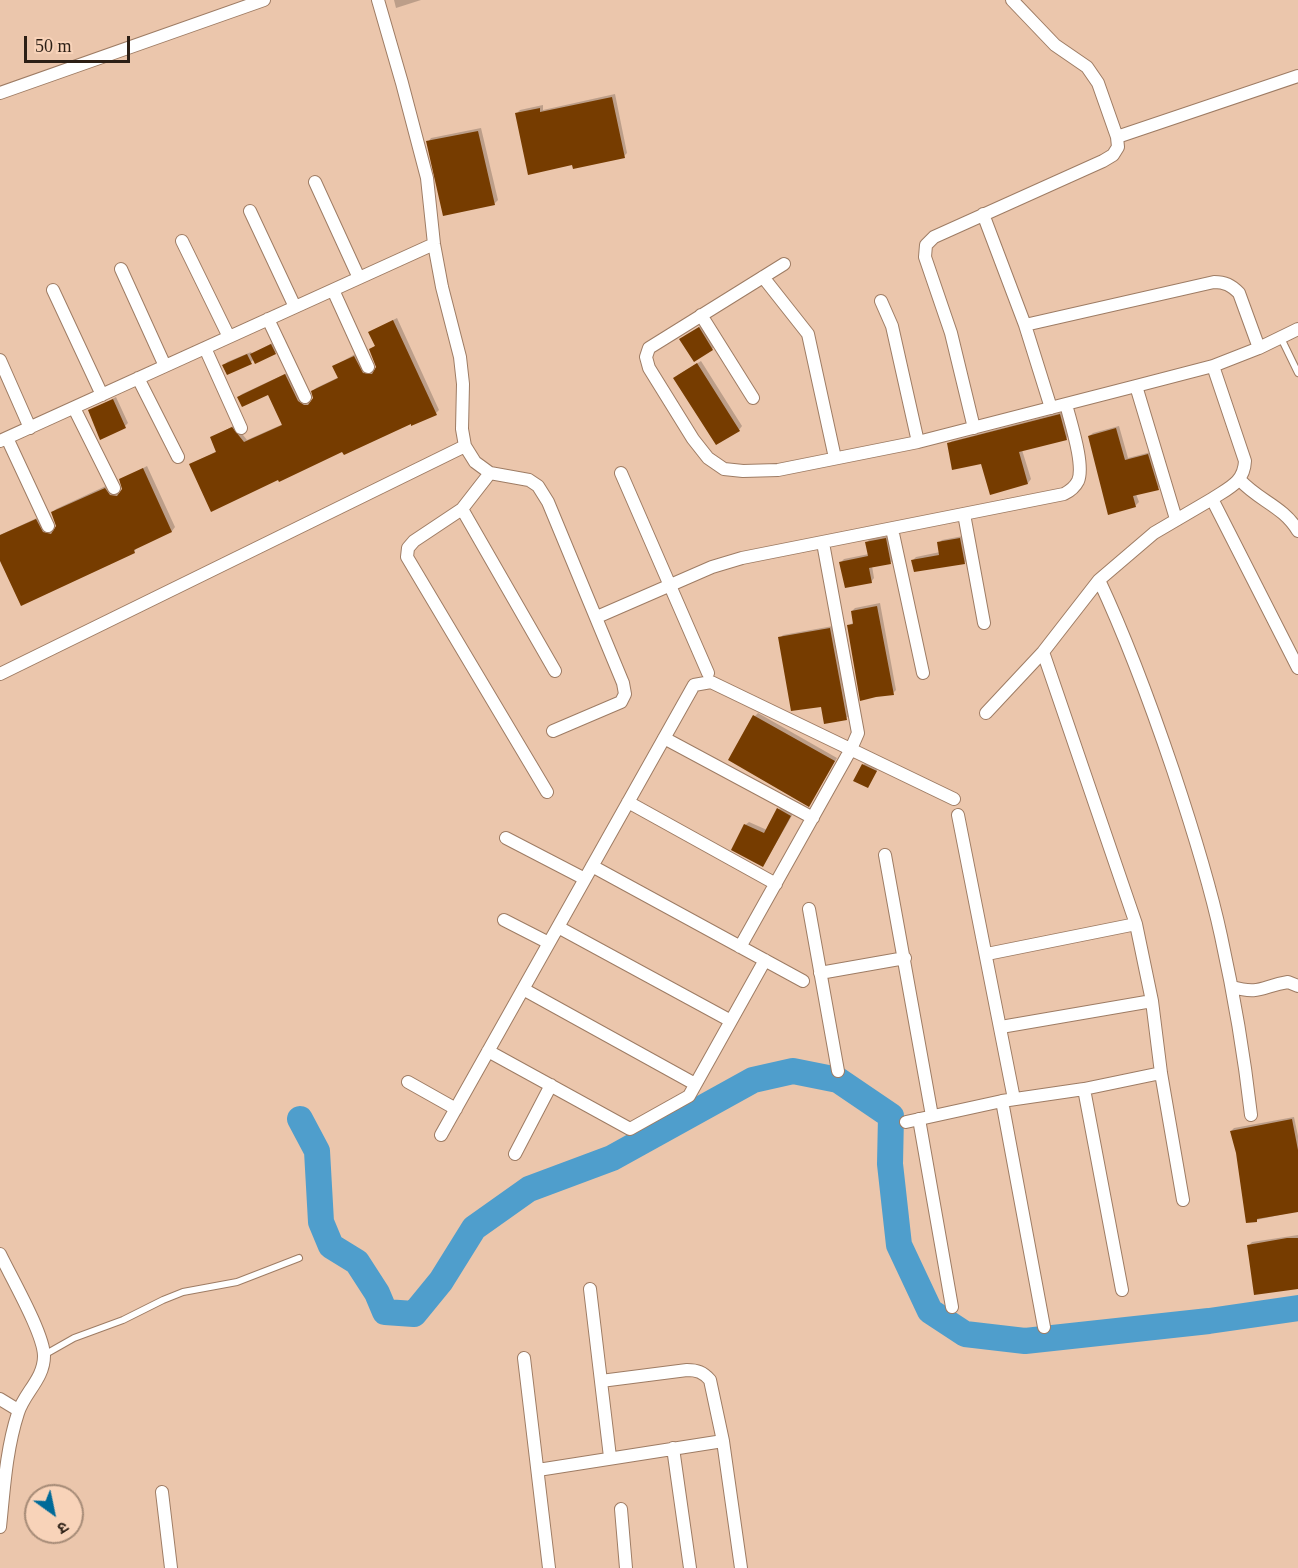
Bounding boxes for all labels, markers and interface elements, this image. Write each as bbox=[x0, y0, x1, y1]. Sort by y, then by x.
scale bar bbox=[27, 24, 134, 62]
text: 50 m bbox=[35, 36, 72, 56]
north arrow bbox=[24, 1484, 84, 1544]
text: उ bbox=[54, 1518, 72, 1538]

